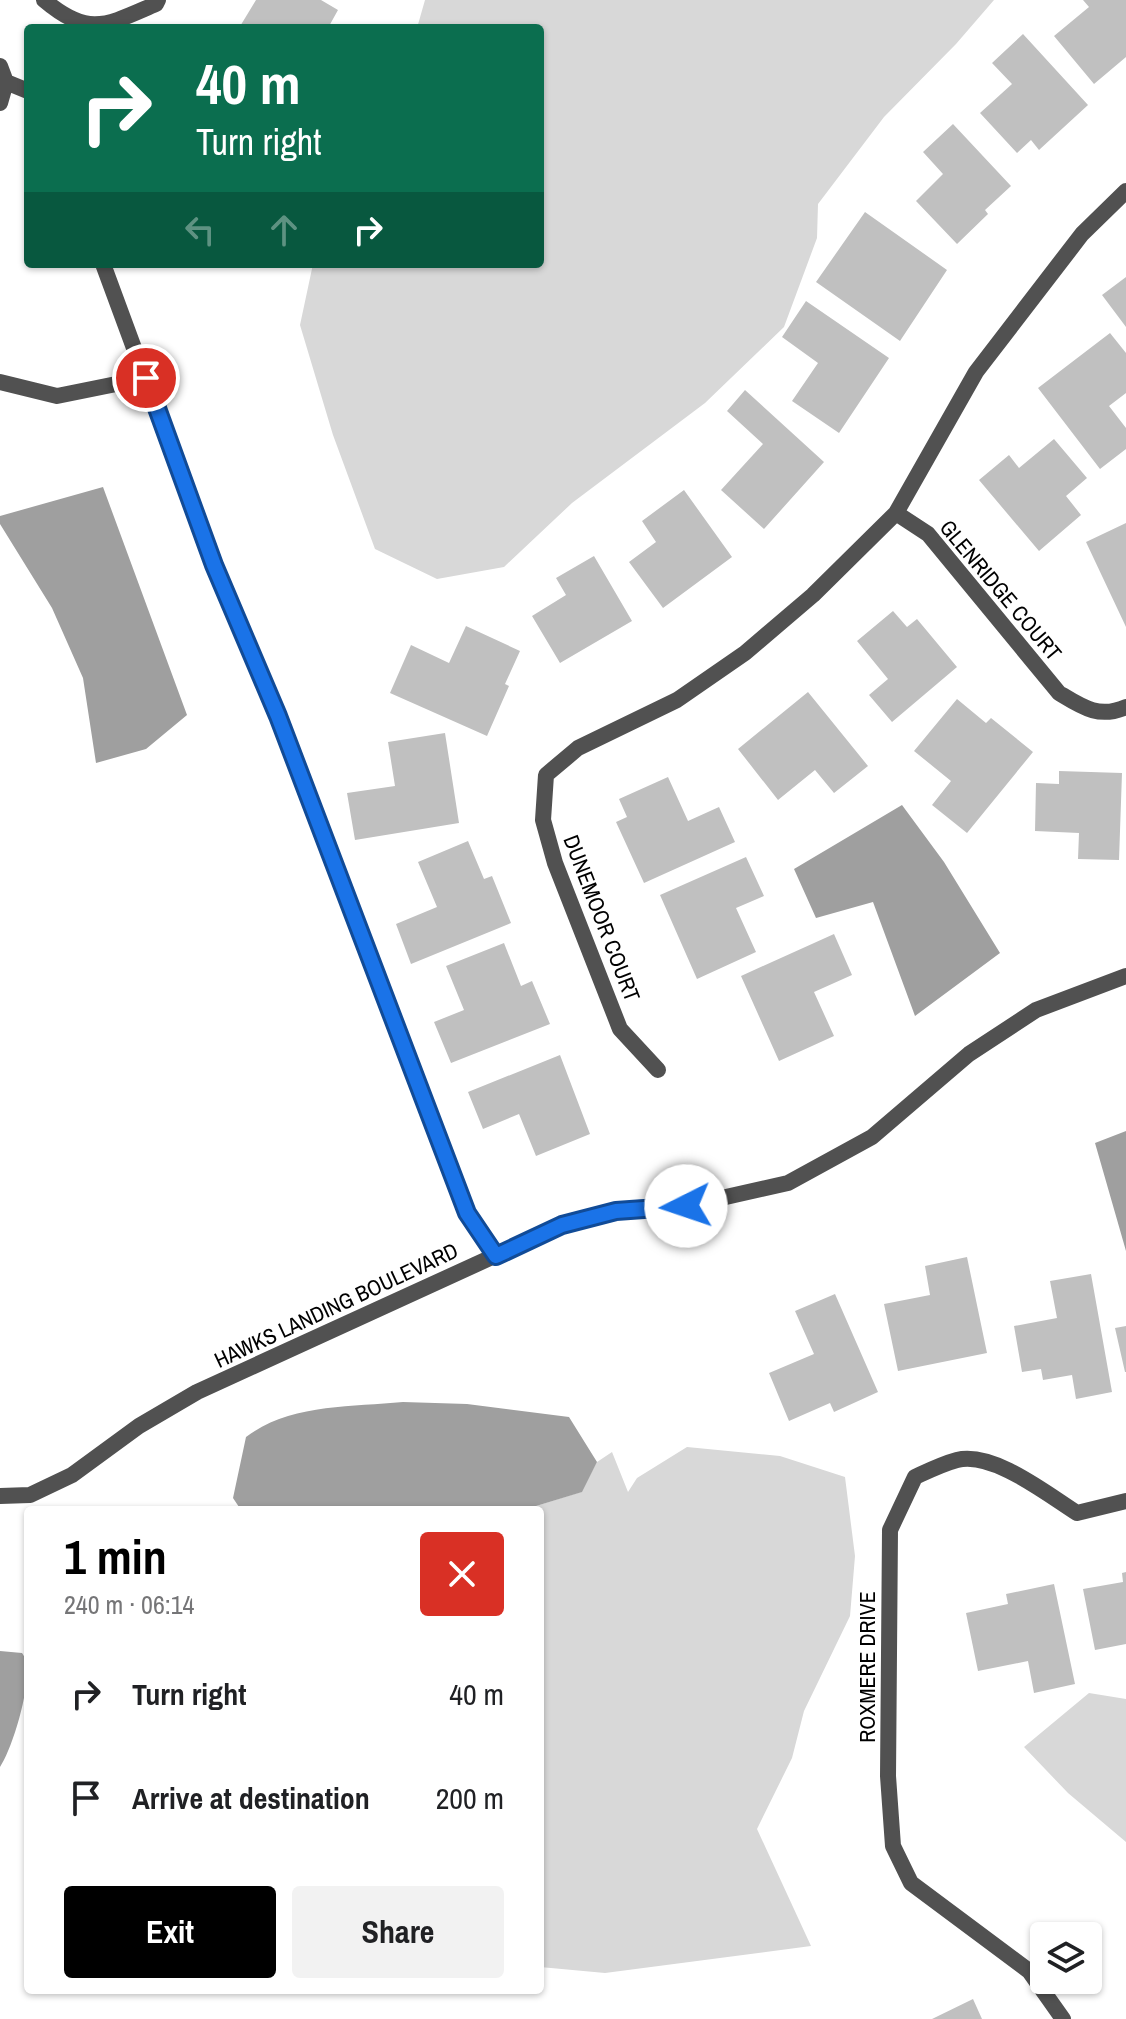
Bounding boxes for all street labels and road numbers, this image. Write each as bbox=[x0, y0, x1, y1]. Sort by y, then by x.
street label: GLENRIDGE COURT bbox=[933, 513, 1069, 667]
street label: DUNEMOOR COURT bbox=[556, 830, 648, 1006]
street label: HAWKS LANDING BOULEVARD bbox=[209, 1235, 463, 1375]
street label: ROXMERE DRIVE bbox=[852, 1591, 882, 1743]

